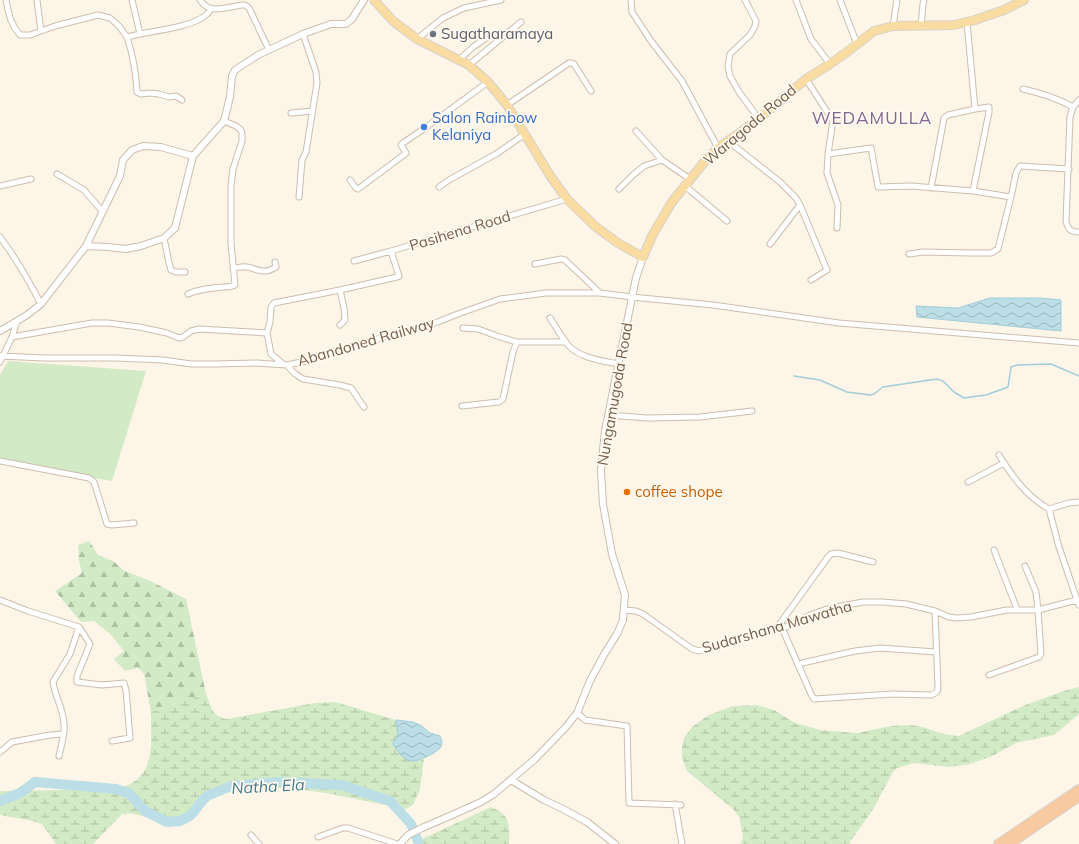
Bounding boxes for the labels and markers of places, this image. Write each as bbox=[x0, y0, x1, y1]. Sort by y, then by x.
place label: Sugatharamaya bbox=[441, 24, 553, 43]
marker: Sugatharamaya bbox=[428, 29, 438, 39]
place label: Salon Rainbow Kelaniya bbox=[432, 108, 537, 144]
marker: Salon Rainbow Kelaniya bbox=[419, 122, 429, 132]
place label: coffee shope bbox=[635, 482, 723, 501]
marker: coffee shope bbox=[622, 487, 632, 497]

